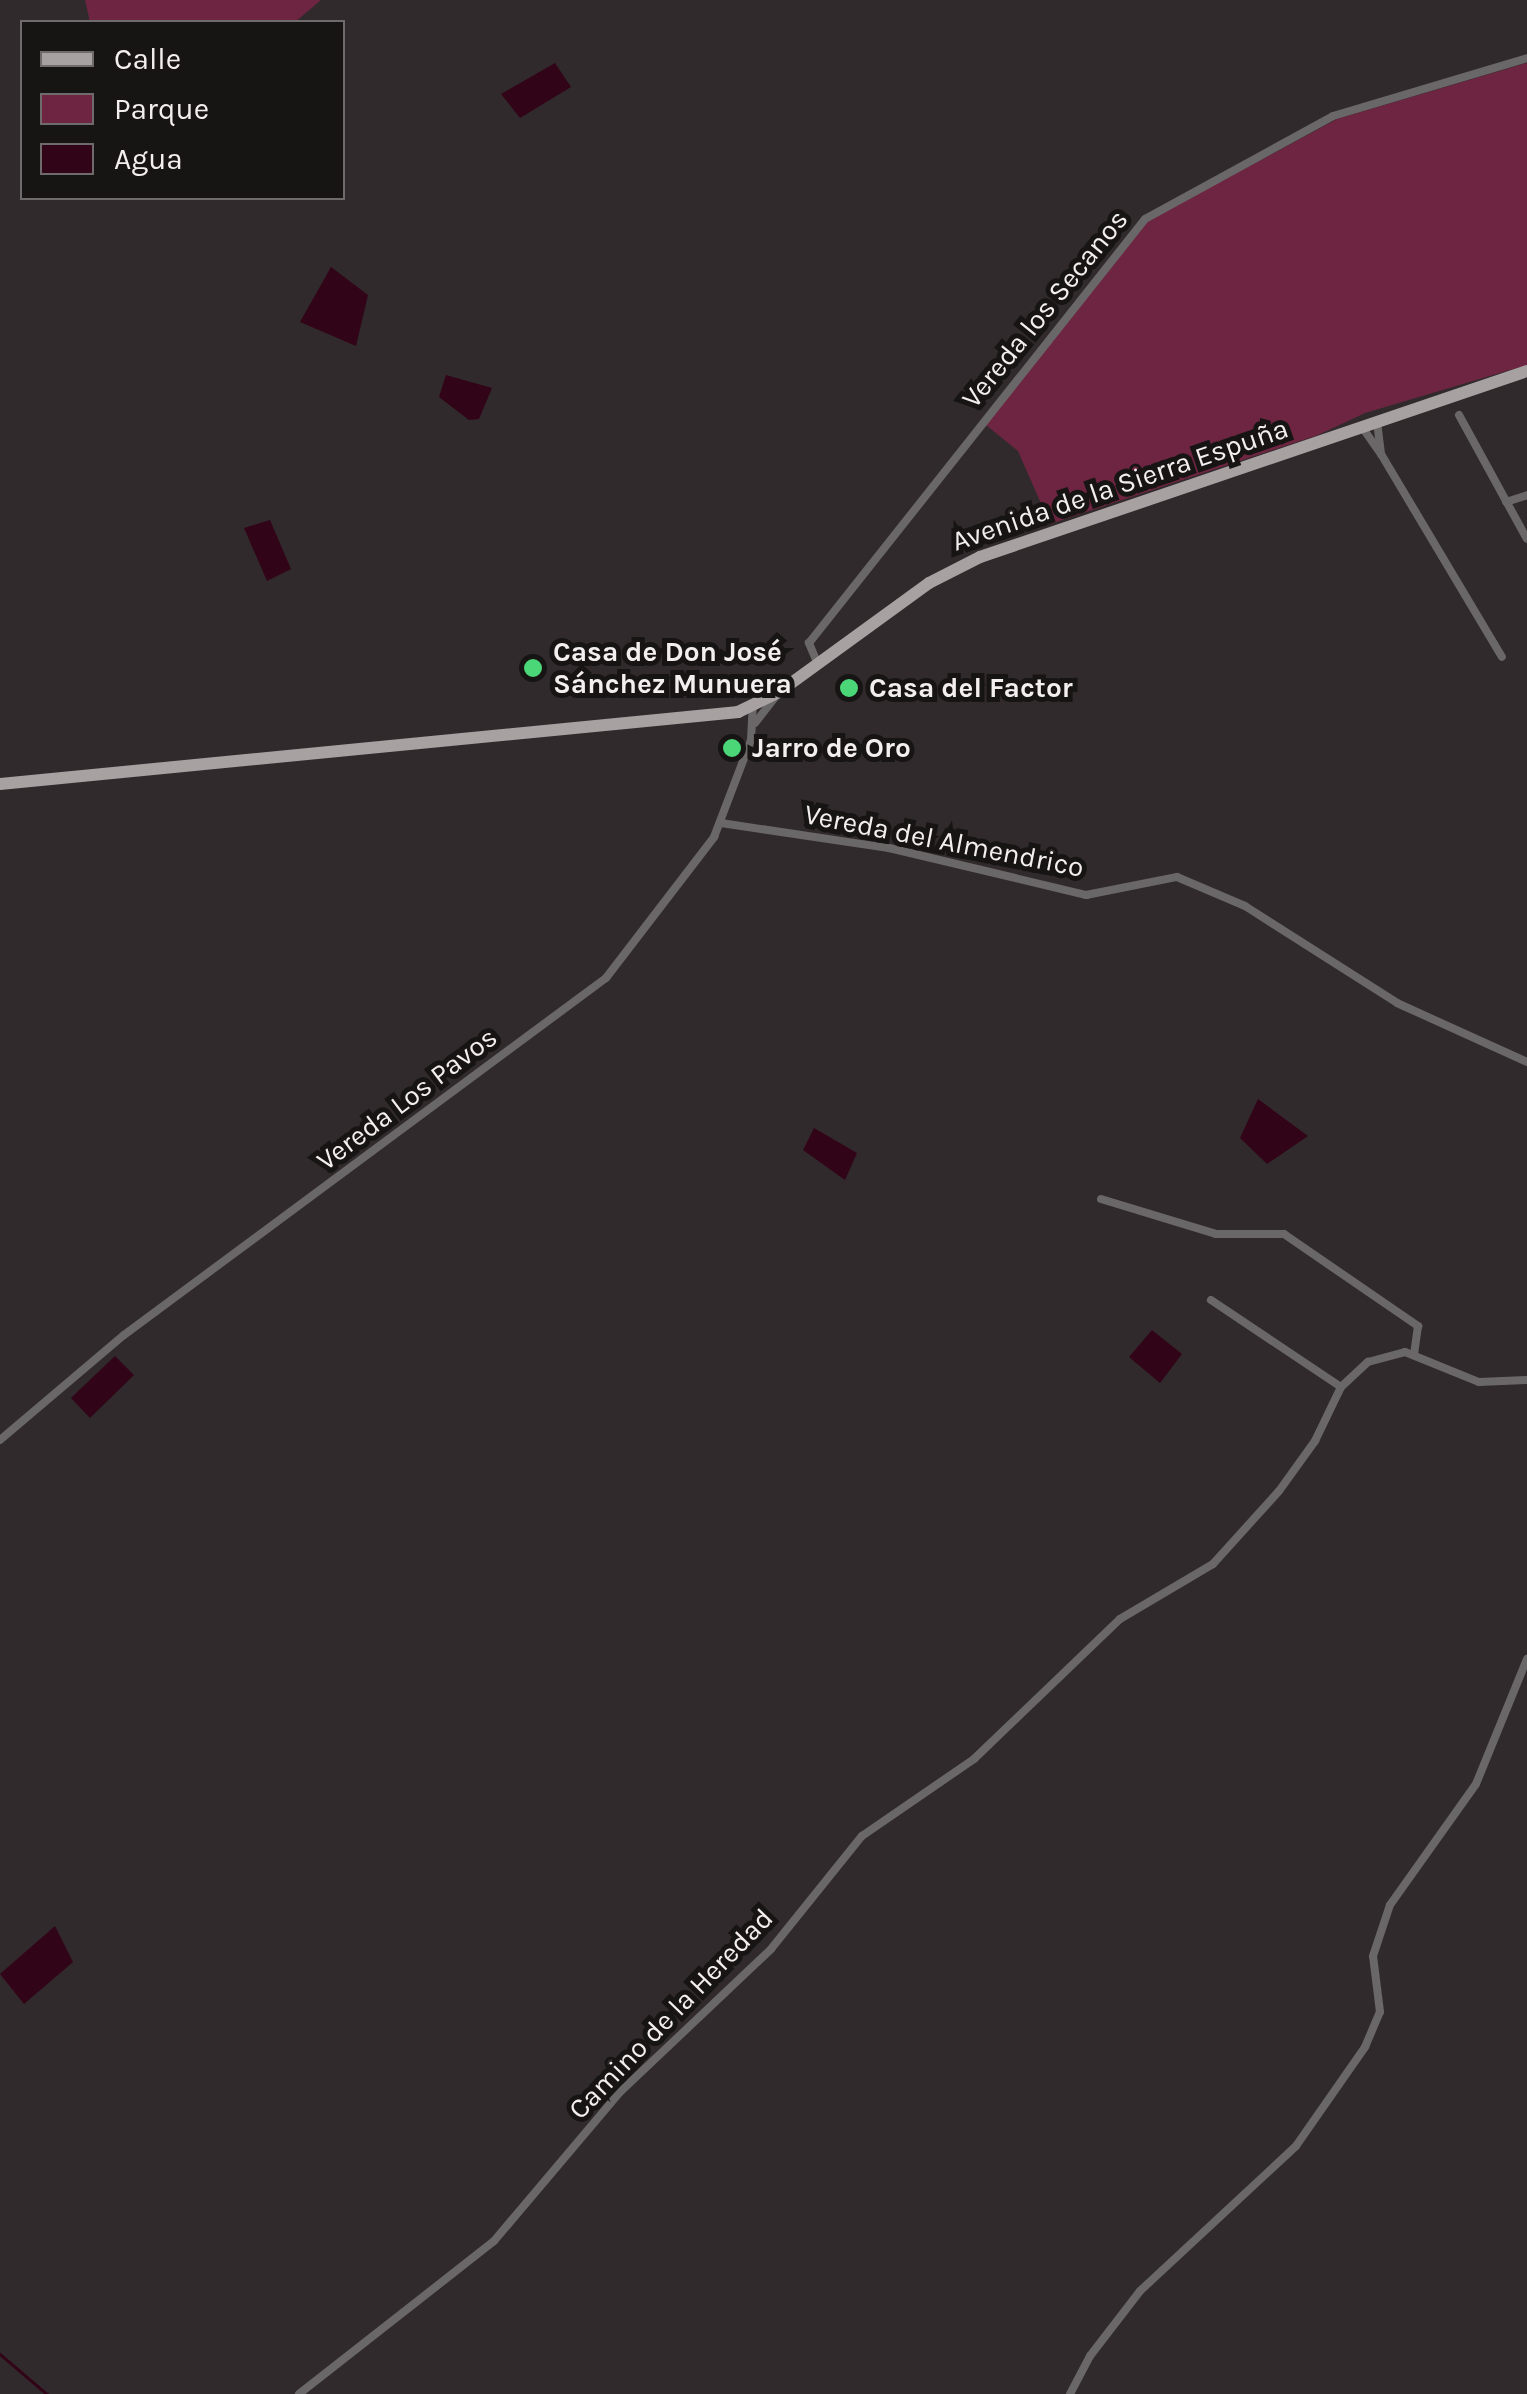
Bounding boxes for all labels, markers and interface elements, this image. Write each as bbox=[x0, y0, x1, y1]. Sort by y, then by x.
legend bbox=[20, 20, 345, 200]
text: Calle bbox=[114, 41, 181, 77]
text: Parque bbox=[114, 91, 209, 127]
text: Agua bbox=[114, 141, 183, 177]
street label: Vereda los Secanos bbox=[955, 203, 1135, 415]
street label: Avenida de la Sierra Espuña bbox=[947, 412, 1293, 558]
place label: Casa de Don José Sánchez Munuera bbox=[553, 635, 792, 701]
marker: Casa de Don José Sánchez Munuera bbox=[522, 657, 544, 679]
place label: Casa del Factor bbox=[869, 671, 1073, 705]
marker: Casa del Factor bbox=[838, 677, 860, 699]
place label: Jarro de Oro bbox=[752, 731, 911, 765]
marker: Jarro de Oro bbox=[721, 737, 743, 759]
street label: Vereda del Almendrico bbox=[801, 797, 1087, 885]
street label: Vereda Los Pavos bbox=[310, 1020, 504, 1178]
street label: Camino de la Heredad bbox=[562, 1902, 780, 2126]

